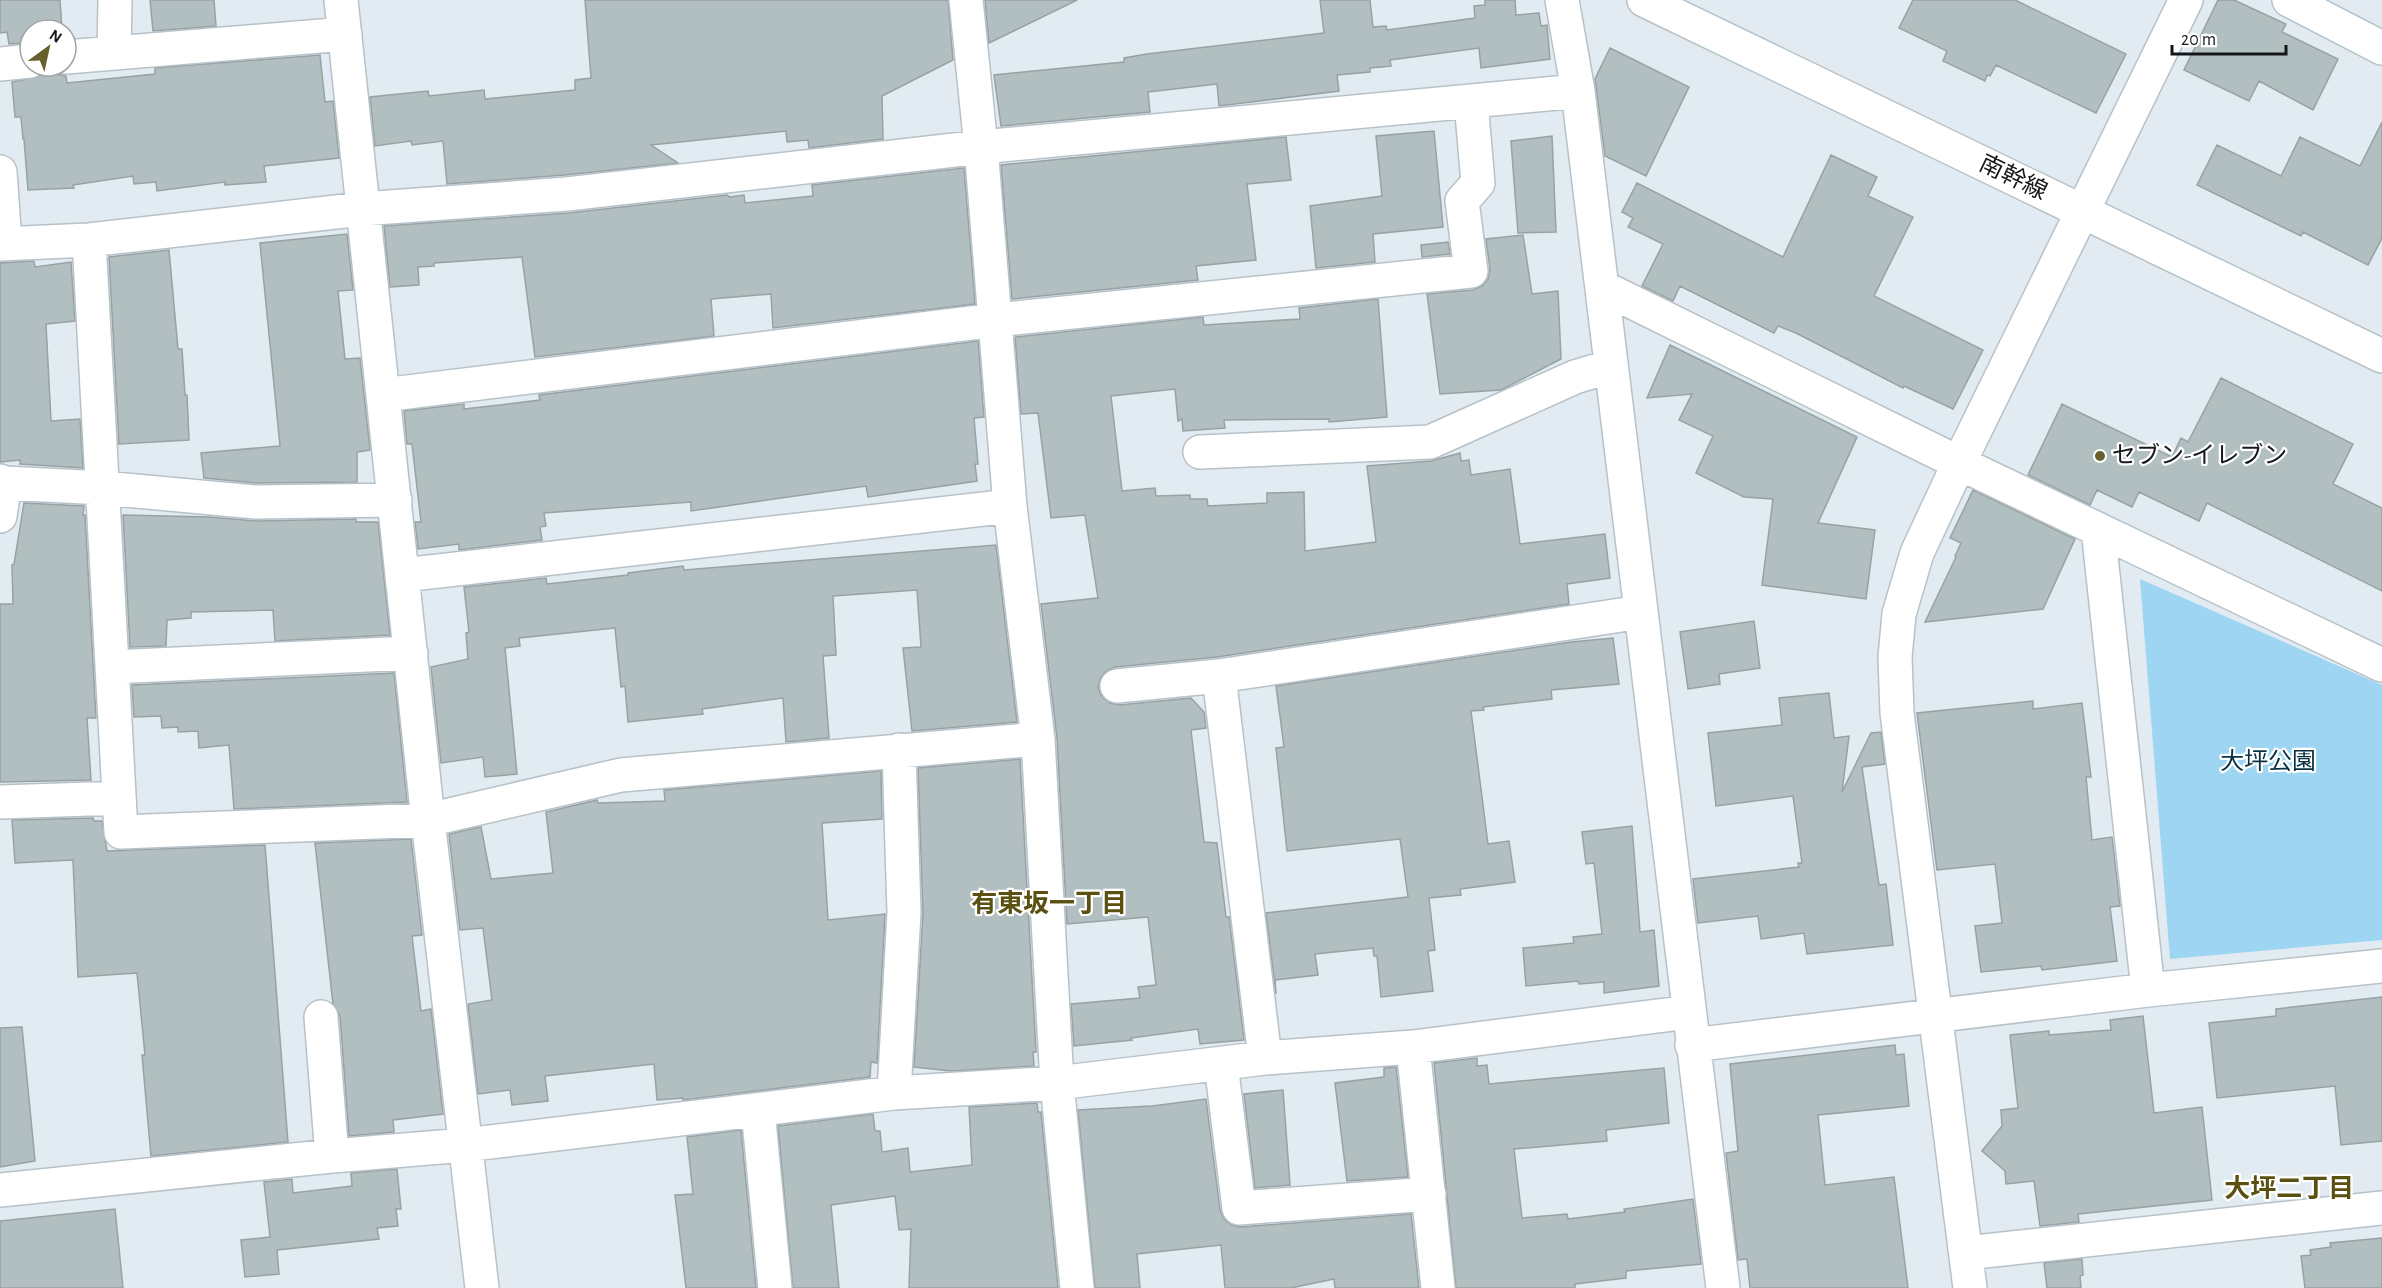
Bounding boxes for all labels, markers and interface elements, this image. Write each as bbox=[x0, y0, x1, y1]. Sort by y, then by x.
north arrow bbox=[18, 18, 78, 78]
scale bar bbox=[2172, 18, 2286, 56]
text: N bbox=[47, 27, 65, 46]
text: 20 m bbox=[2181, 31, 2216, 49]
street label: 南幹線 bbox=[1975, 150, 2051, 205]
place label: セブン-イレブン bbox=[2112, 442, 2287, 468]
marker: セブン-イレブン bbox=[2093, 449, 2107, 463]
park label: 大坪公園 bbox=[2220, 748, 2316, 774]
district label: 有東坂一丁目 bbox=[971, 889, 1127, 917]
district label: 大坪二丁目 bbox=[2224, 1174, 2354, 1202]

